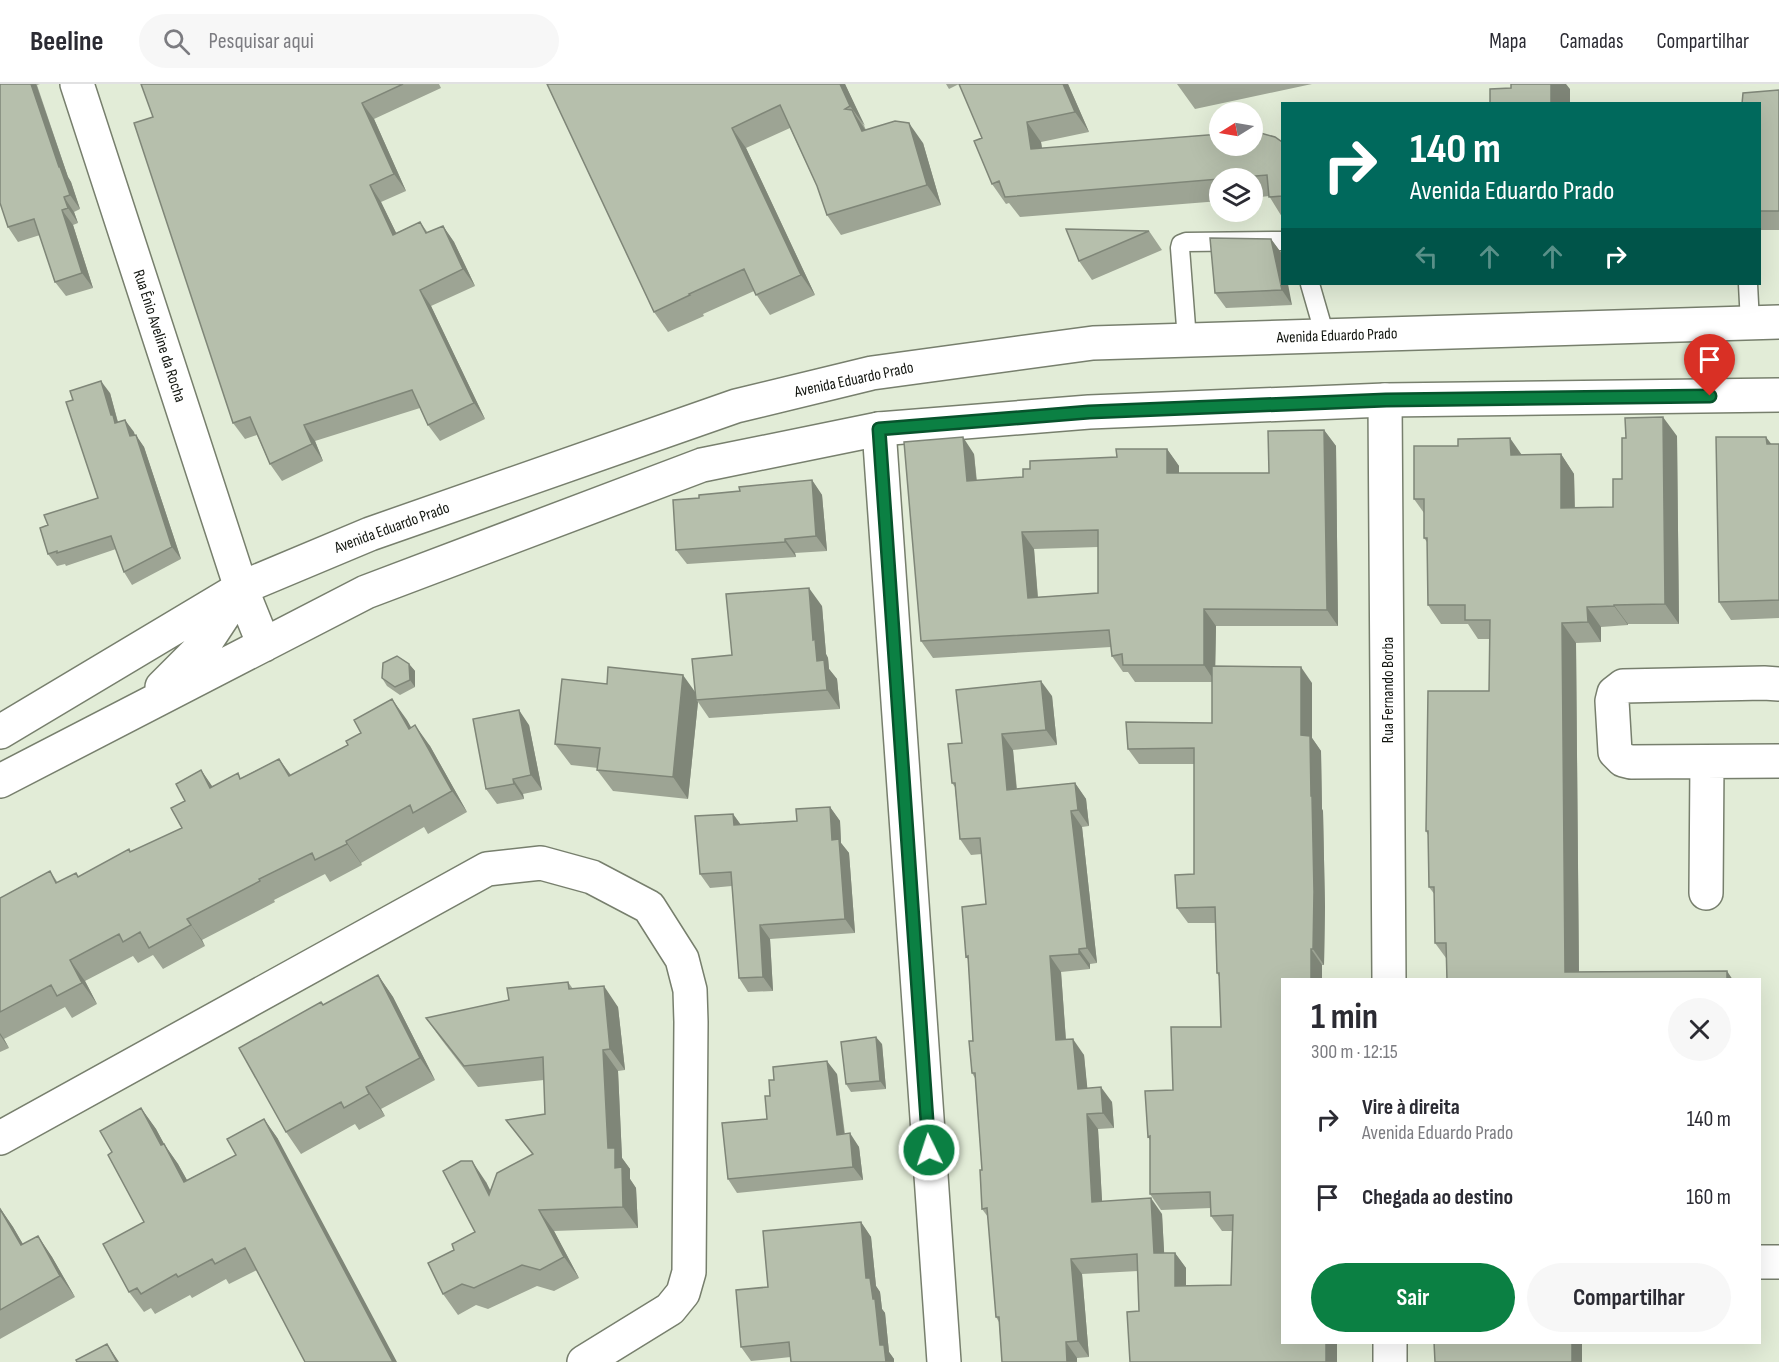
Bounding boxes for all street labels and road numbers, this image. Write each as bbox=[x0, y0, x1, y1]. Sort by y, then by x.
street label: Rua Ênio Aveline da Rocha bbox=[129, 267, 189, 405]
street label: Avenida Eduardo Prado bbox=[1275, 324, 1398, 348]
street label: Avenida Eduardo Prado bbox=[792, 358, 915, 402]
street label: Avenida Eduardo Prado bbox=[331, 498, 452, 558]
street label: Rua Fernando Borba bbox=[1379, 637, 1398, 743]

